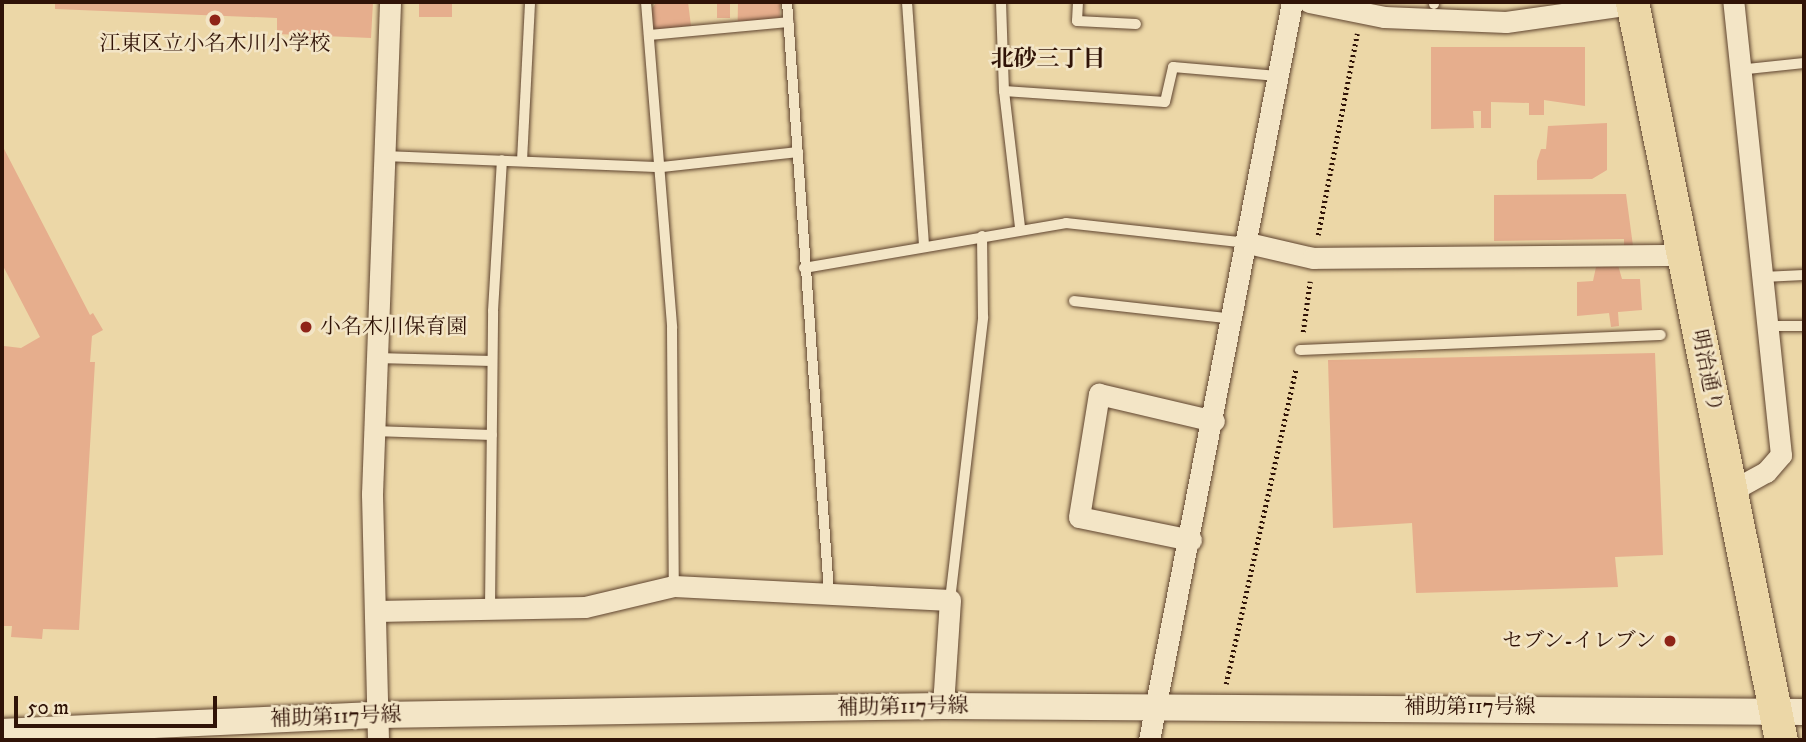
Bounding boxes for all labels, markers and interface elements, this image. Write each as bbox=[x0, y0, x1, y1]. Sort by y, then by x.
marker: 江東区立小名木川小学校 bbox=[207, 12, 223, 28]
place label: 江東区立小名木川小学校 bbox=[100, 31, 330, 57]
district label: 北砂三丁目 bbox=[991, 46, 1105, 74]
place label: 小名木川保育園 bbox=[320, 314, 467, 340]
marker: 小名木川保育園 bbox=[298, 319, 314, 335]
street label: 明治通り bbox=[1686, 327, 1728, 415]
place label: セブン-イレブン bbox=[1500, 628, 1656, 654]
marker: セブン-イレブン bbox=[1662, 633, 1678, 649]
scale bar bbox=[18, 682, 220, 726]
street label: 補助第117号線 bbox=[837, 693, 969, 721]
street label: 補助第117号線 bbox=[1404, 694, 1536, 720]
text: 50 m bbox=[27, 695, 69, 721]
street label: 補助第117号線 bbox=[270, 702, 402, 732]

